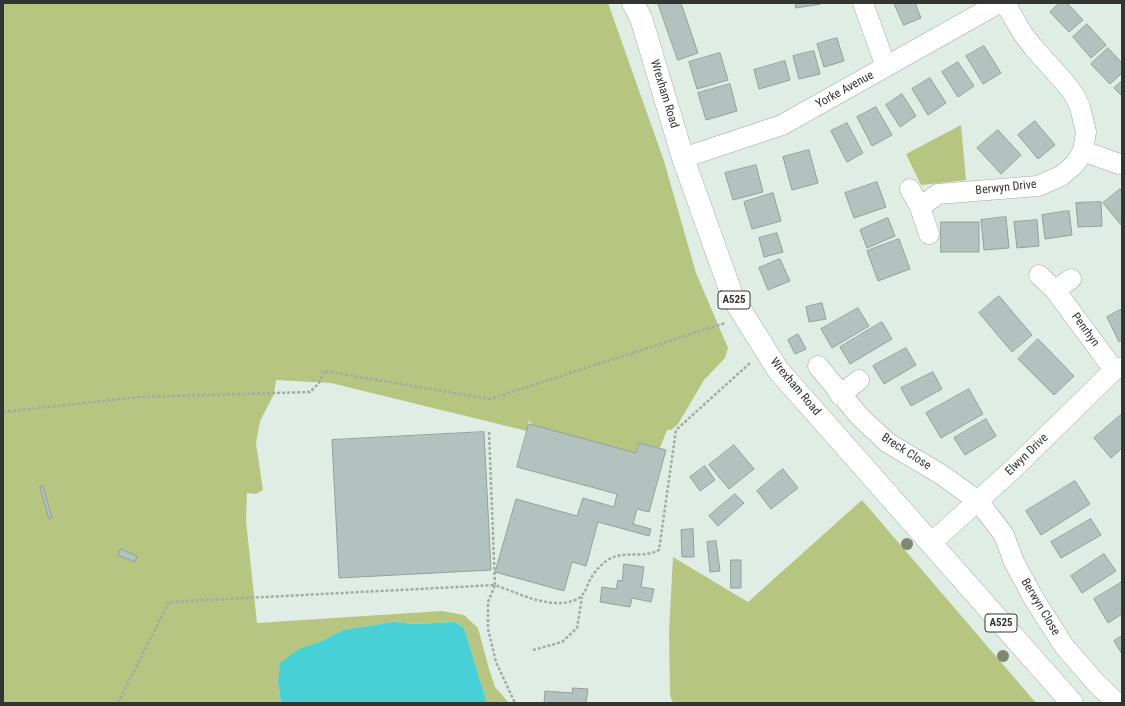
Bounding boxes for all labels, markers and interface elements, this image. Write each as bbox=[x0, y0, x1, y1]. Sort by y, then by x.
street label: Wrexham Road bbox=[647, 58, 681, 130]
street label: Yorke Avenue bbox=[814, 68, 876, 112]
street label: Berwyn Drive bbox=[975, 178, 1037, 198]
road number: A525 bbox=[718, 291, 750, 309]
street label: Penrhyn bbox=[1068, 310, 1102, 350]
street label: Wrexham Road bbox=[767, 355, 823, 419]
street label: Breck Close bbox=[879, 431, 933, 473]
street label: Elwyn Drive bbox=[1003, 431, 1051, 479]
street label: Berwyn Close bbox=[1017, 576, 1063, 638]
road number: A525 bbox=[985, 614, 1017, 632]

